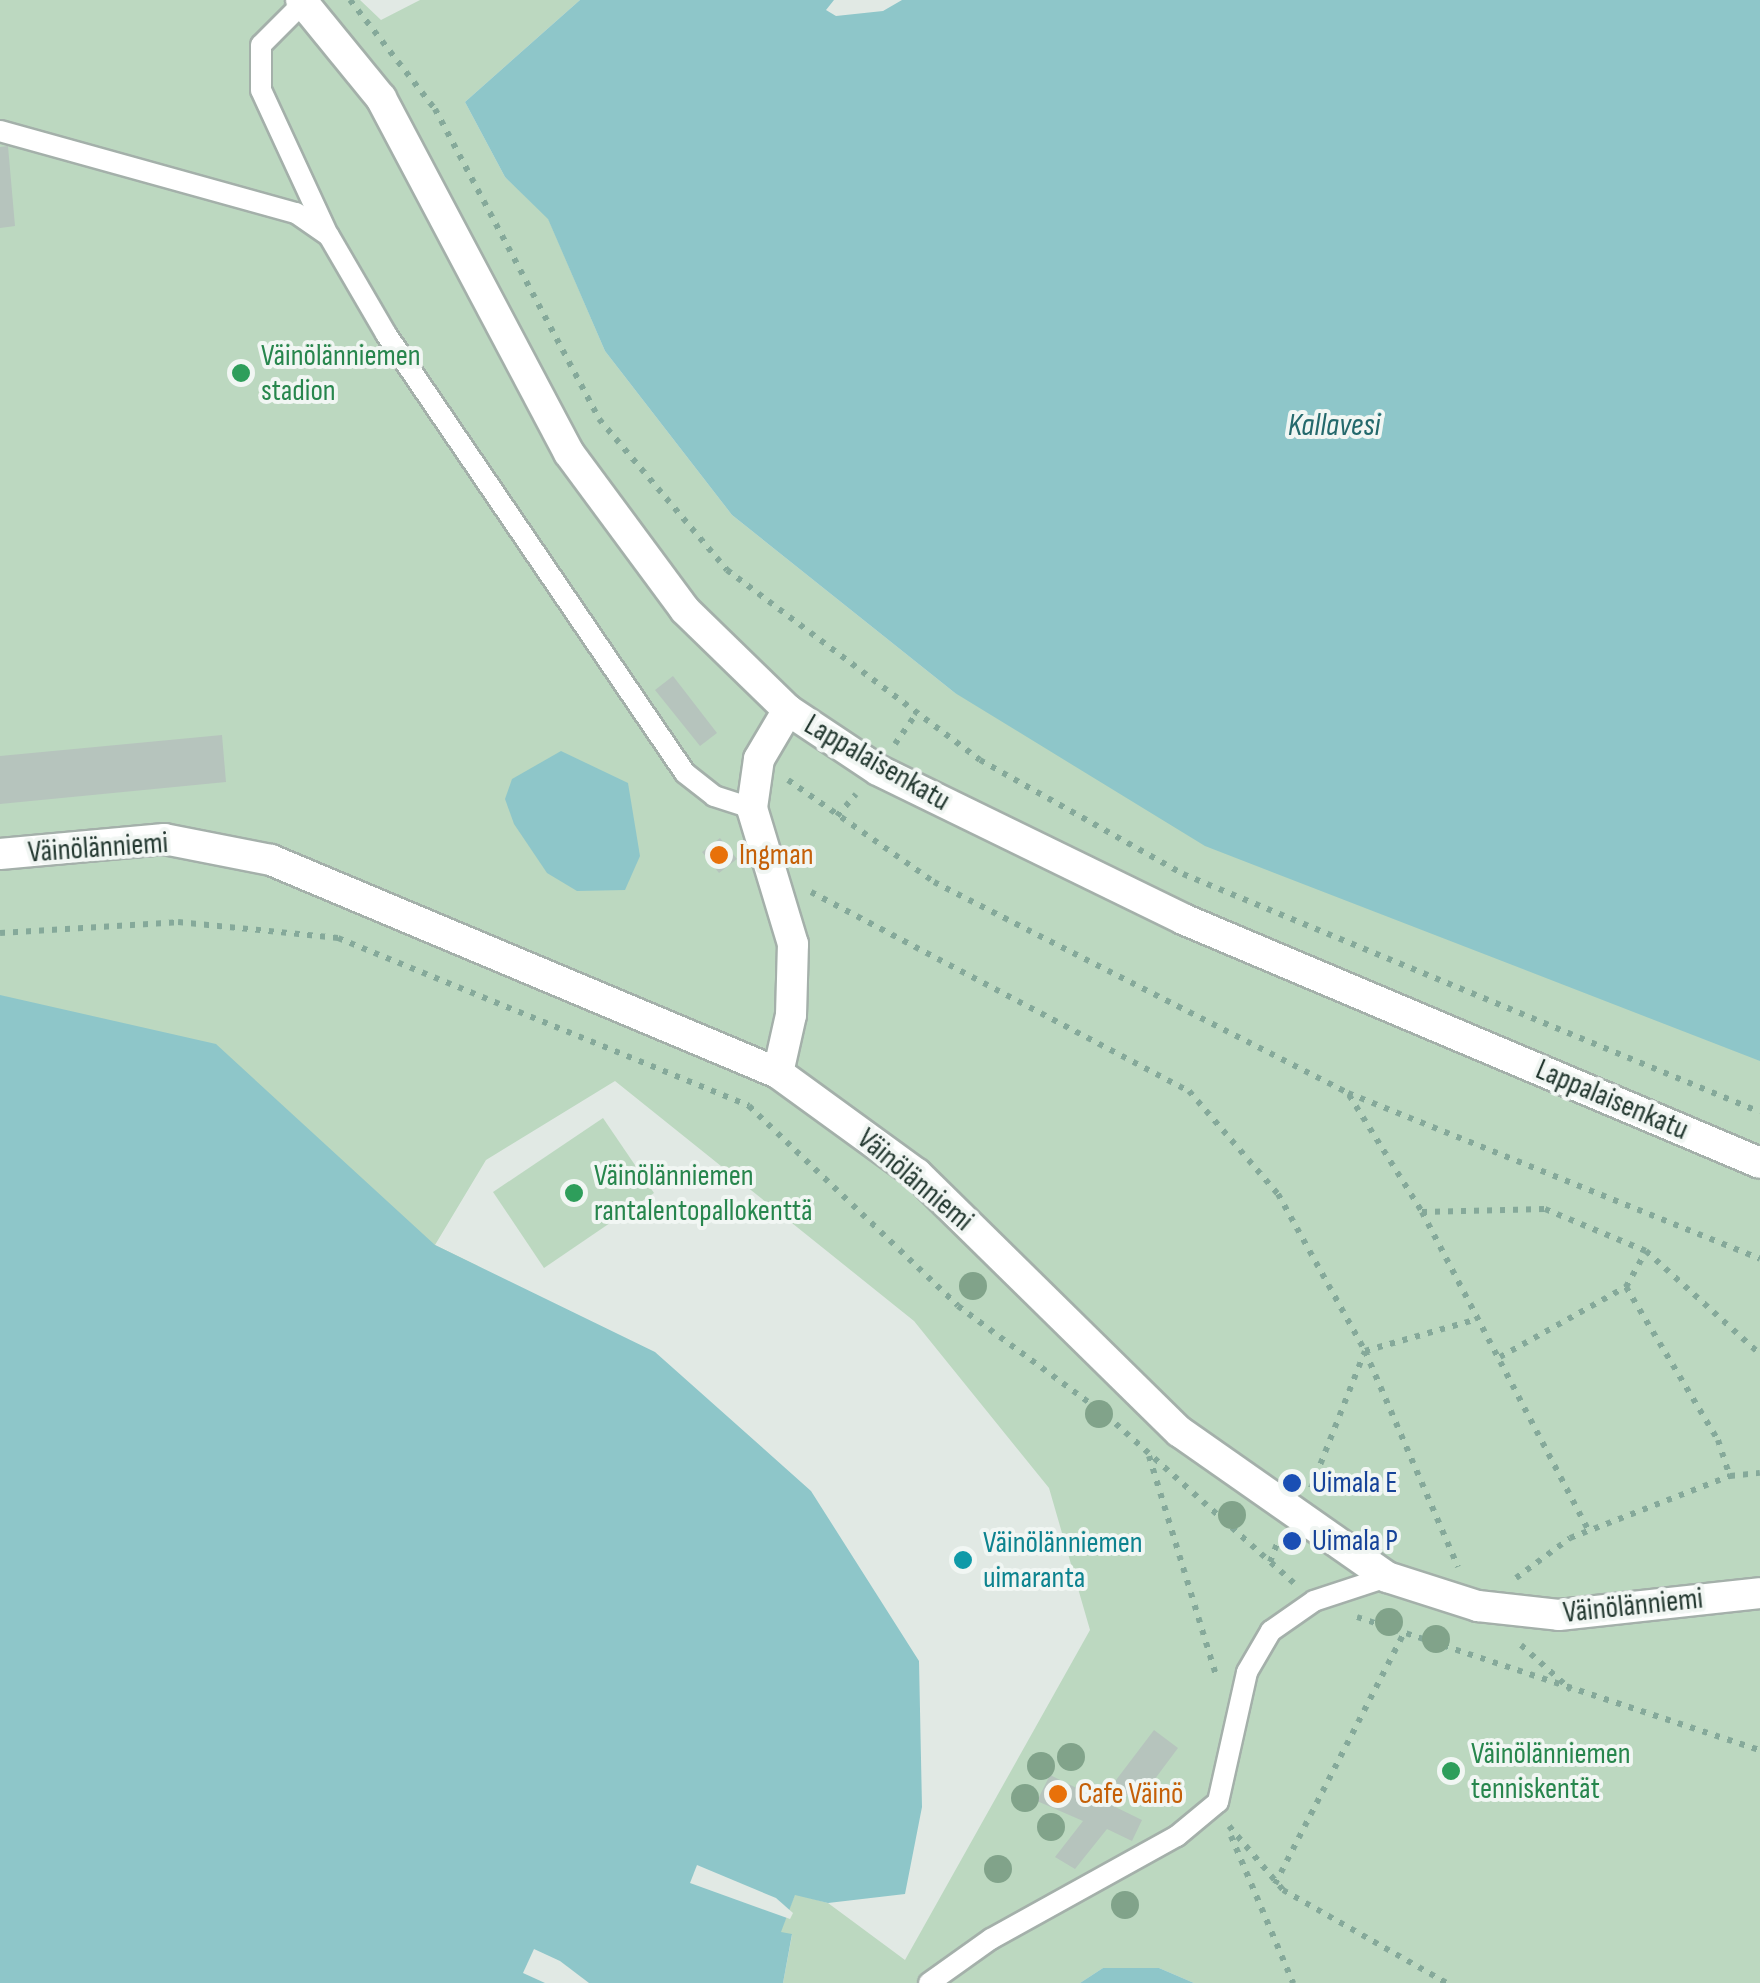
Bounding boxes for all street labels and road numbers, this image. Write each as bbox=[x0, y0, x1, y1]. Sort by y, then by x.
street label: Lappalaisenkatu bbox=[798, 707, 956, 819]
street label: Väinölänniemi bbox=[27, 825, 169, 871]
street label: Lappalaisenkatu bbox=[1530, 1052, 1694, 1148]
street label: Väinölänniemi bbox=[850, 1121, 980, 1239]
street label: Väinölänniemi bbox=[1561, 1581, 1705, 1631]

